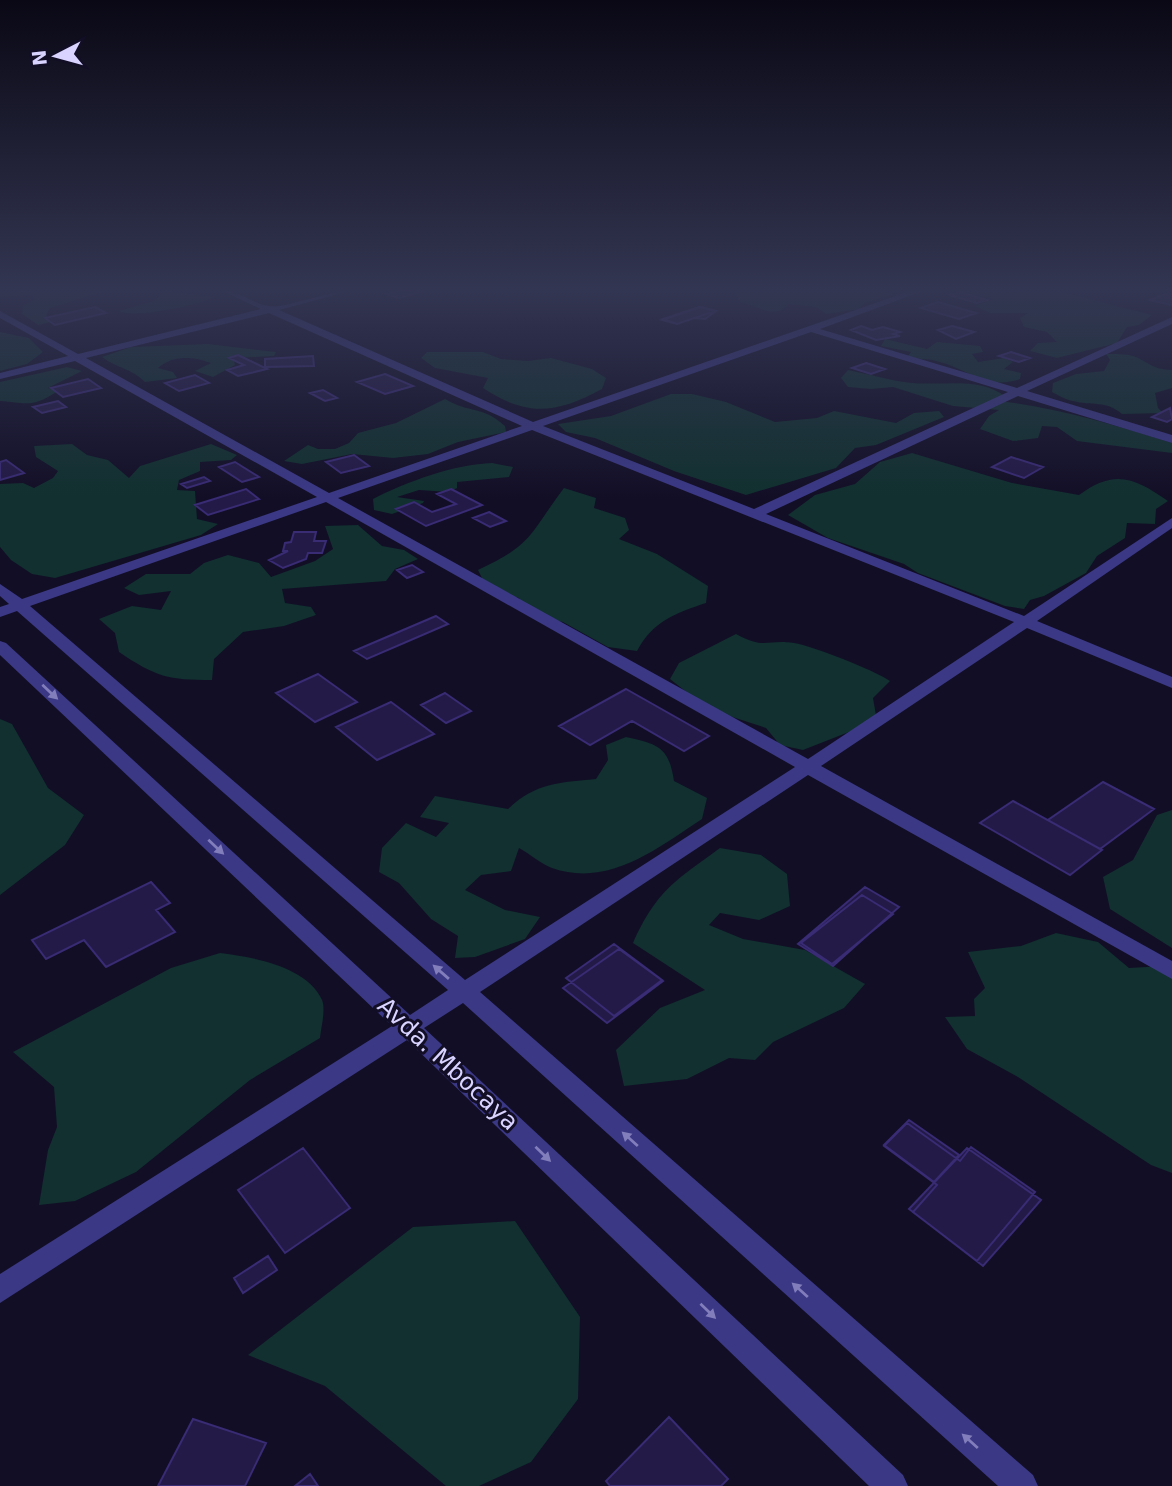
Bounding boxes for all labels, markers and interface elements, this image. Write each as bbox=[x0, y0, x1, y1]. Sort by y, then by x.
north arrow bbox=[21, 21, 91, 91]
text: N bbox=[27, 49, 51, 67]
one-way arrow bbox=[41, 684, 58, 700]
one-way arrow bbox=[207, 839, 224, 855]
one-way arrow bbox=[433, 965, 450, 980]
street label: Avda. Mbocaya bbox=[372, 992, 524, 1136]
one-way arrow bbox=[621, 1131, 639, 1147]
one-way arrow bbox=[534, 1146, 551, 1162]
one-way arrow bbox=[791, 1282, 809, 1298]
one-way arrow bbox=[699, 1302, 716, 1318]
one-way arrow bbox=[962, 1434, 979, 1449]

